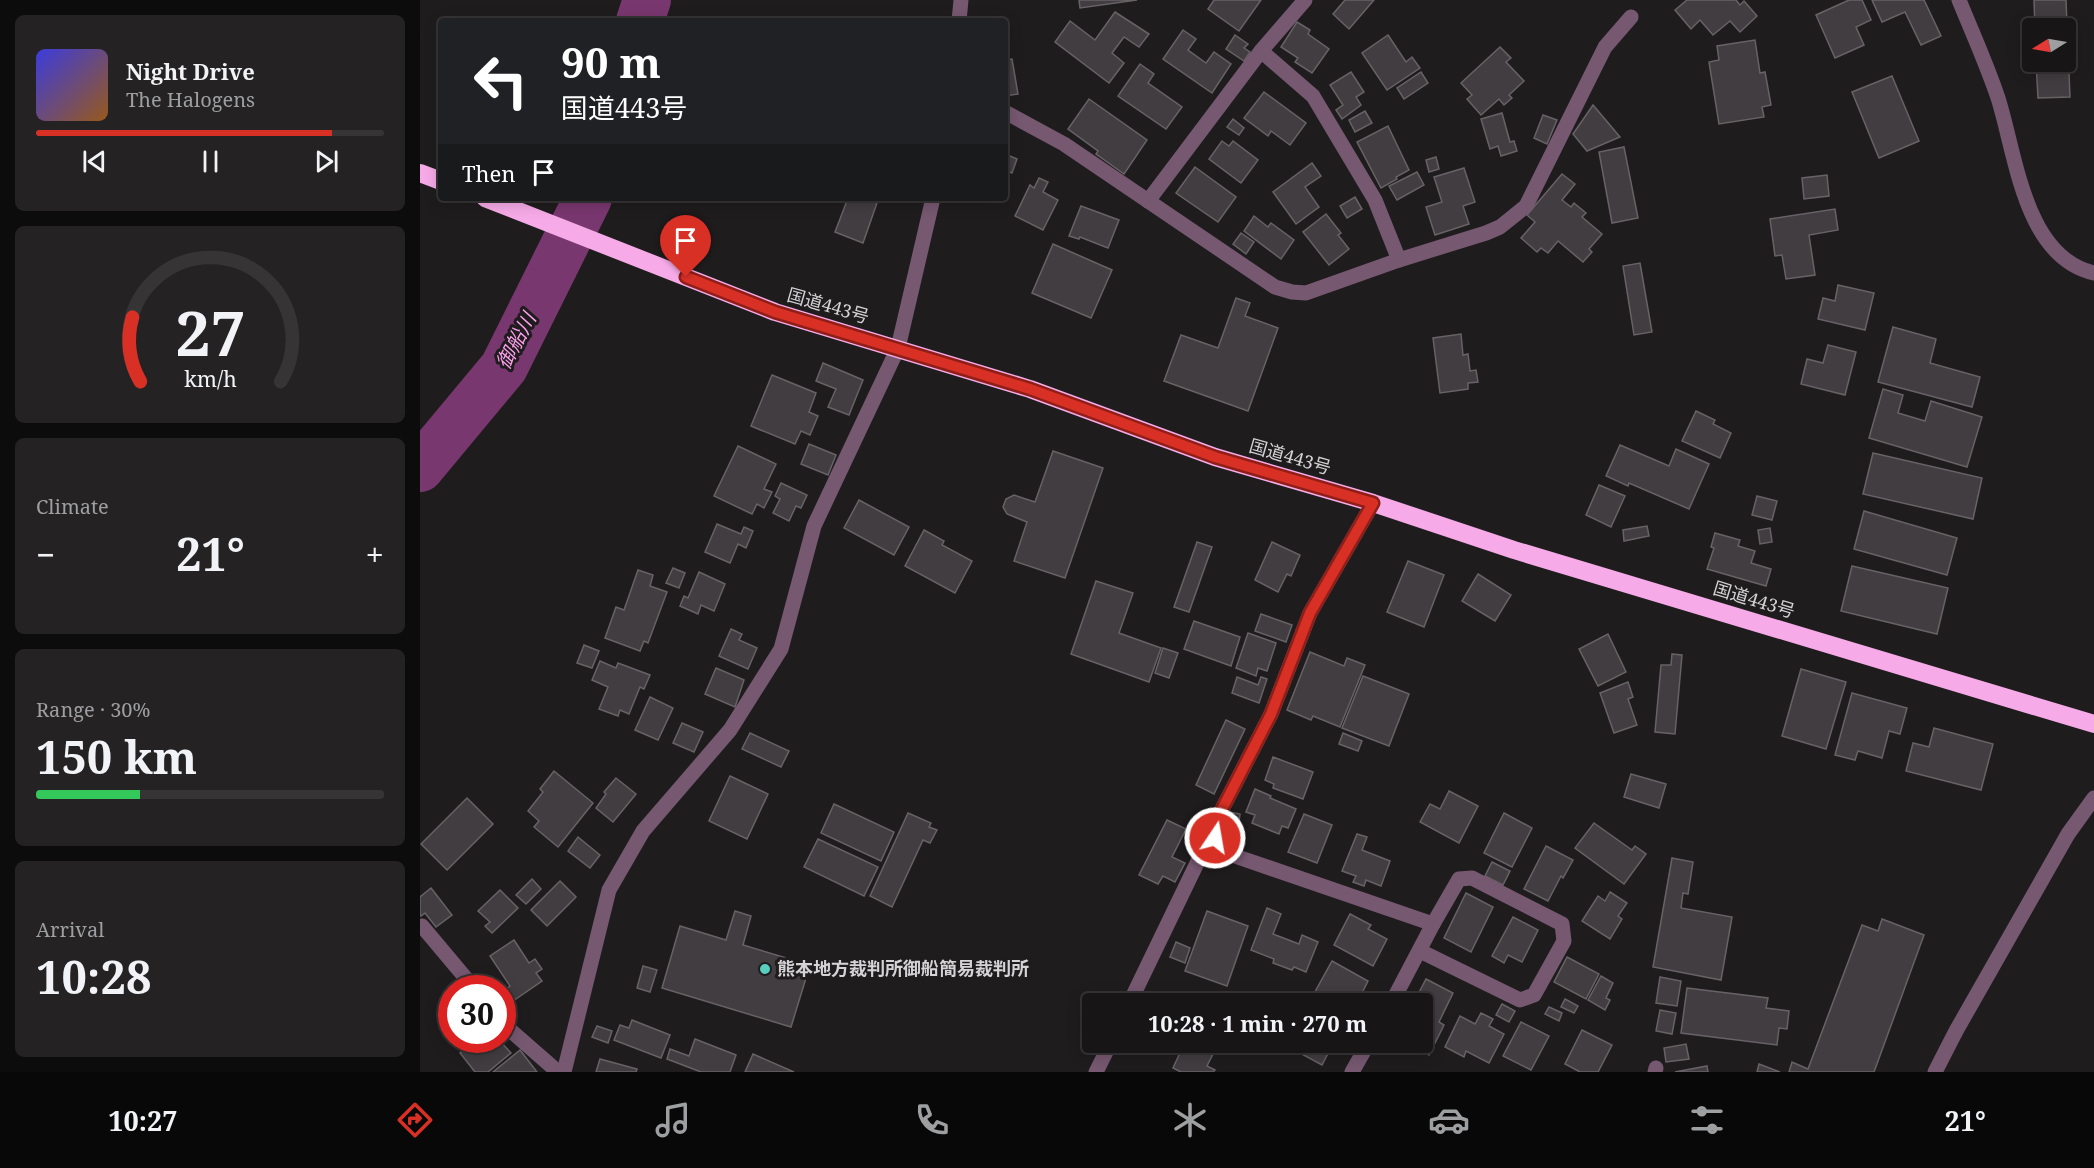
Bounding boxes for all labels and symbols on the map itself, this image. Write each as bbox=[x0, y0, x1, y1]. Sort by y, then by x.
north arrow bbox=[2022, 18, 2076, 72]
pin bbox=[660, 215, 711, 277]
street label: 国道443号 bbox=[785, 282, 872, 328]
water label: 御船川 bbox=[490, 306, 543, 374]
street label: 国道443号 bbox=[1247, 433, 1334, 479]
street label: 国道443号 bbox=[1711, 575, 1798, 623]
position arrow bbox=[1183, 806, 1247, 870]
place label: 熊本地方裁判所御船簡易裁判所 bbox=[777, 956, 1029, 980]
marker: 熊本地方裁判所御船簡易裁判所 bbox=[758, 962, 772, 976]
speed limit sign: 30 bbox=[438, 975, 516, 1053]

